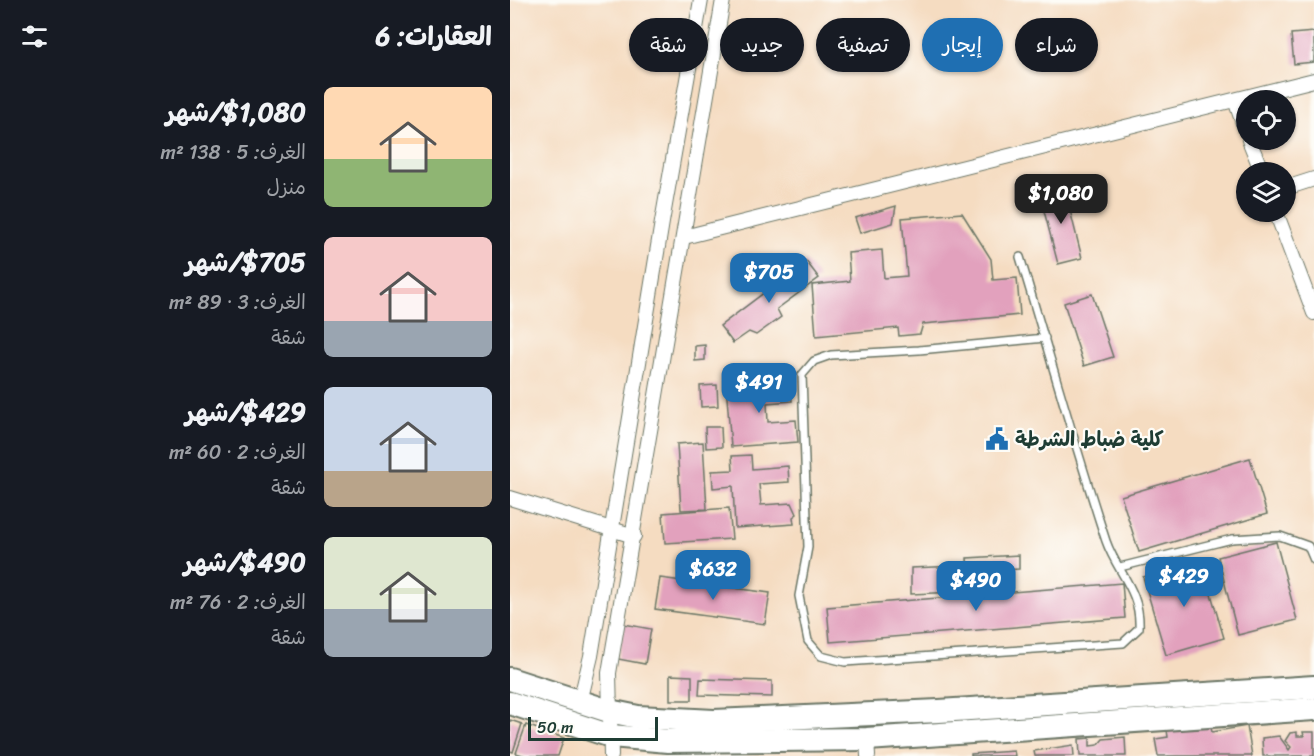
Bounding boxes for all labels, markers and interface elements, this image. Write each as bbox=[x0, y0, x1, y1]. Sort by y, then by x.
text: العقارات: 6 bbox=[376, 13, 492, 59]
chip: شقة bbox=[629, 18, 708, 72]
chip: جديد bbox=[720, 18, 804, 72]
chip: تصفية bbox=[816, 18, 910, 72]
chip: إيجار bbox=[922, 18, 1003, 72]
chip: شراء bbox=[1015, 18, 1098, 72]
icon: filters bbox=[18, 20, 51, 53]
text: $1,080/شهر bbox=[166, 89, 306, 135]
map controls bbox=[1236, 90, 1296, 222]
button: locate bbox=[1236, 90, 1296, 150]
icon: home bbox=[372, 111, 444, 183]
text: الغرف: 5 · 138 m² bbox=[161, 135, 306, 170]
button: layers bbox=[1236, 162, 1296, 222]
text: منزل bbox=[267, 170, 306, 205]
pin: $1,080 bbox=[1012, 174, 1110, 225]
text: $1,080 bbox=[1029, 176, 1093, 211]
text: $705/شهر bbox=[185, 239, 306, 285]
pin: $705 bbox=[733, 253, 805, 304]
text: $705 bbox=[744, 255, 794, 290]
icon: home bbox=[372, 261, 444, 333]
text: الغرف: 3 · 89 m² bbox=[169, 285, 306, 320]
text: شقة bbox=[271, 320, 306, 355]
pin: $491 bbox=[723, 363, 795, 414]
text: $491 bbox=[736, 365, 782, 400]
text: $429/شهر bbox=[185, 389, 306, 435]
icon: home bbox=[372, 411, 444, 483]
place label: كلية ضباط الشرطة bbox=[1015, 422, 1164, 457]
public building icon: كلية ضباط الشرطة bbox=[984, 426, 1010, 452]
text: الغرف: 2 · 60 m² bbox=[169, 435, 306, 470]
text: شقة bbox=[271, 470, 306, 505]
text: $490/شهر bbox=[184, 539, 306, 585]
pin: $632 bbox=[677, 550, 749, 601]
text: $632 bbox=[689, 552, 737, 587]
pin: $429 bbox=[1148, 557, 1220, 608]
text: $429 bbox=[1159, 559, 1209, 594]
icon: home bbox=[372, 561, 444, 633]
pin: $490 bbox=[940, 561, 1012, 612]
text: $490 bbox=[951, 563, 1001, 598]
text: الغرف: 2 · 76 m² bbox=[170, 585, 306, 620]
text: شقة bbox=[271, 620, 306, 655]
text: 50 m bbox=[537, 713, 573, 742]
scale bar bbox=[528, 714, 658, 742]

